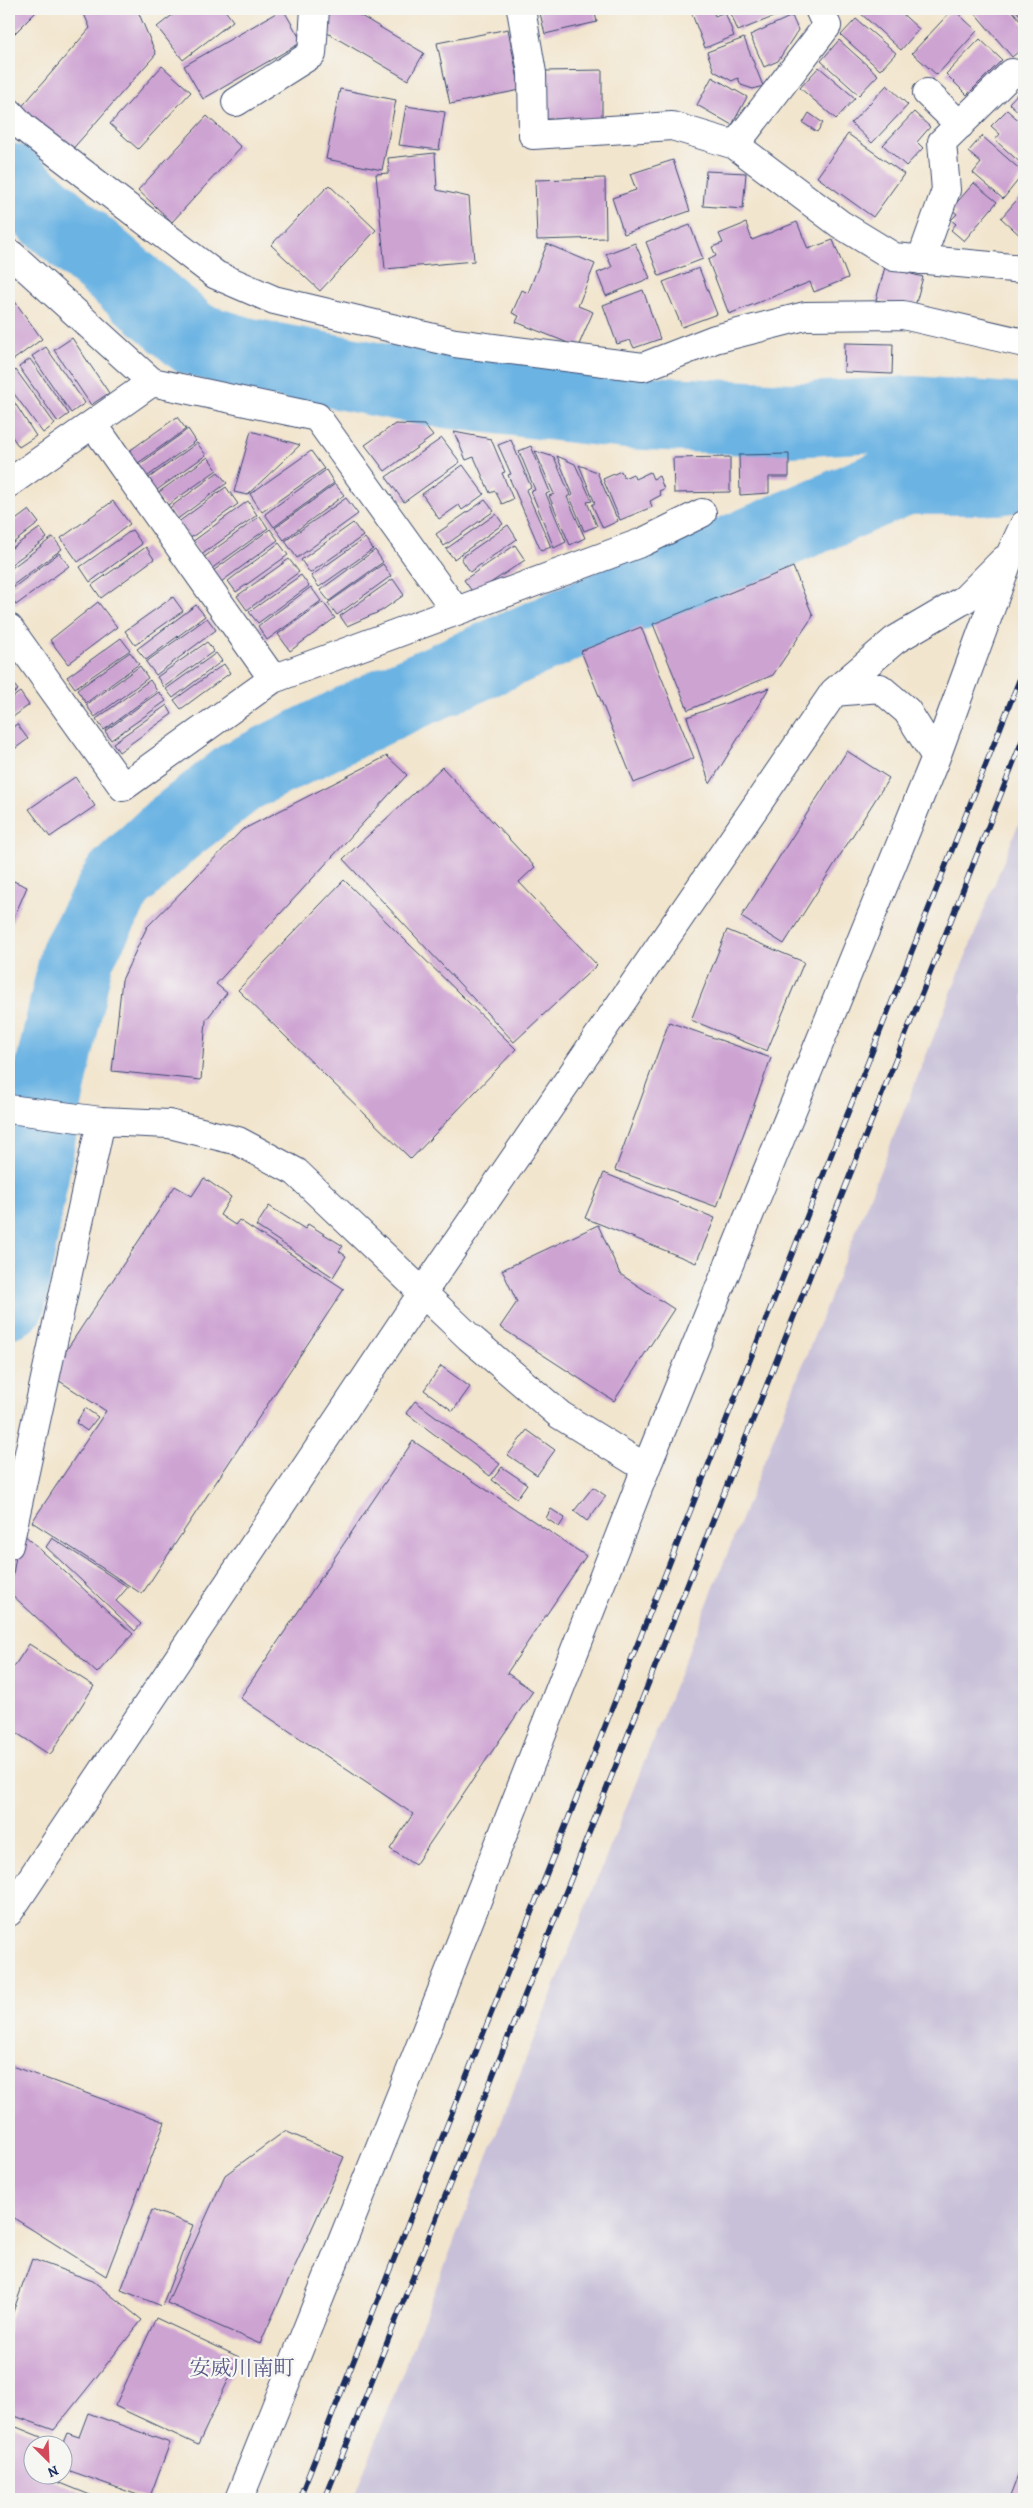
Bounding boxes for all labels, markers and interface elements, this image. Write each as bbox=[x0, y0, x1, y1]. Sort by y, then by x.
district label: 安威川南町 bbox=[190, 2354, 295, 2382]
north arrow bbox=[22, 2436, 72, 2486]
text: N bbox=[45, 2461, 62, 2482]

